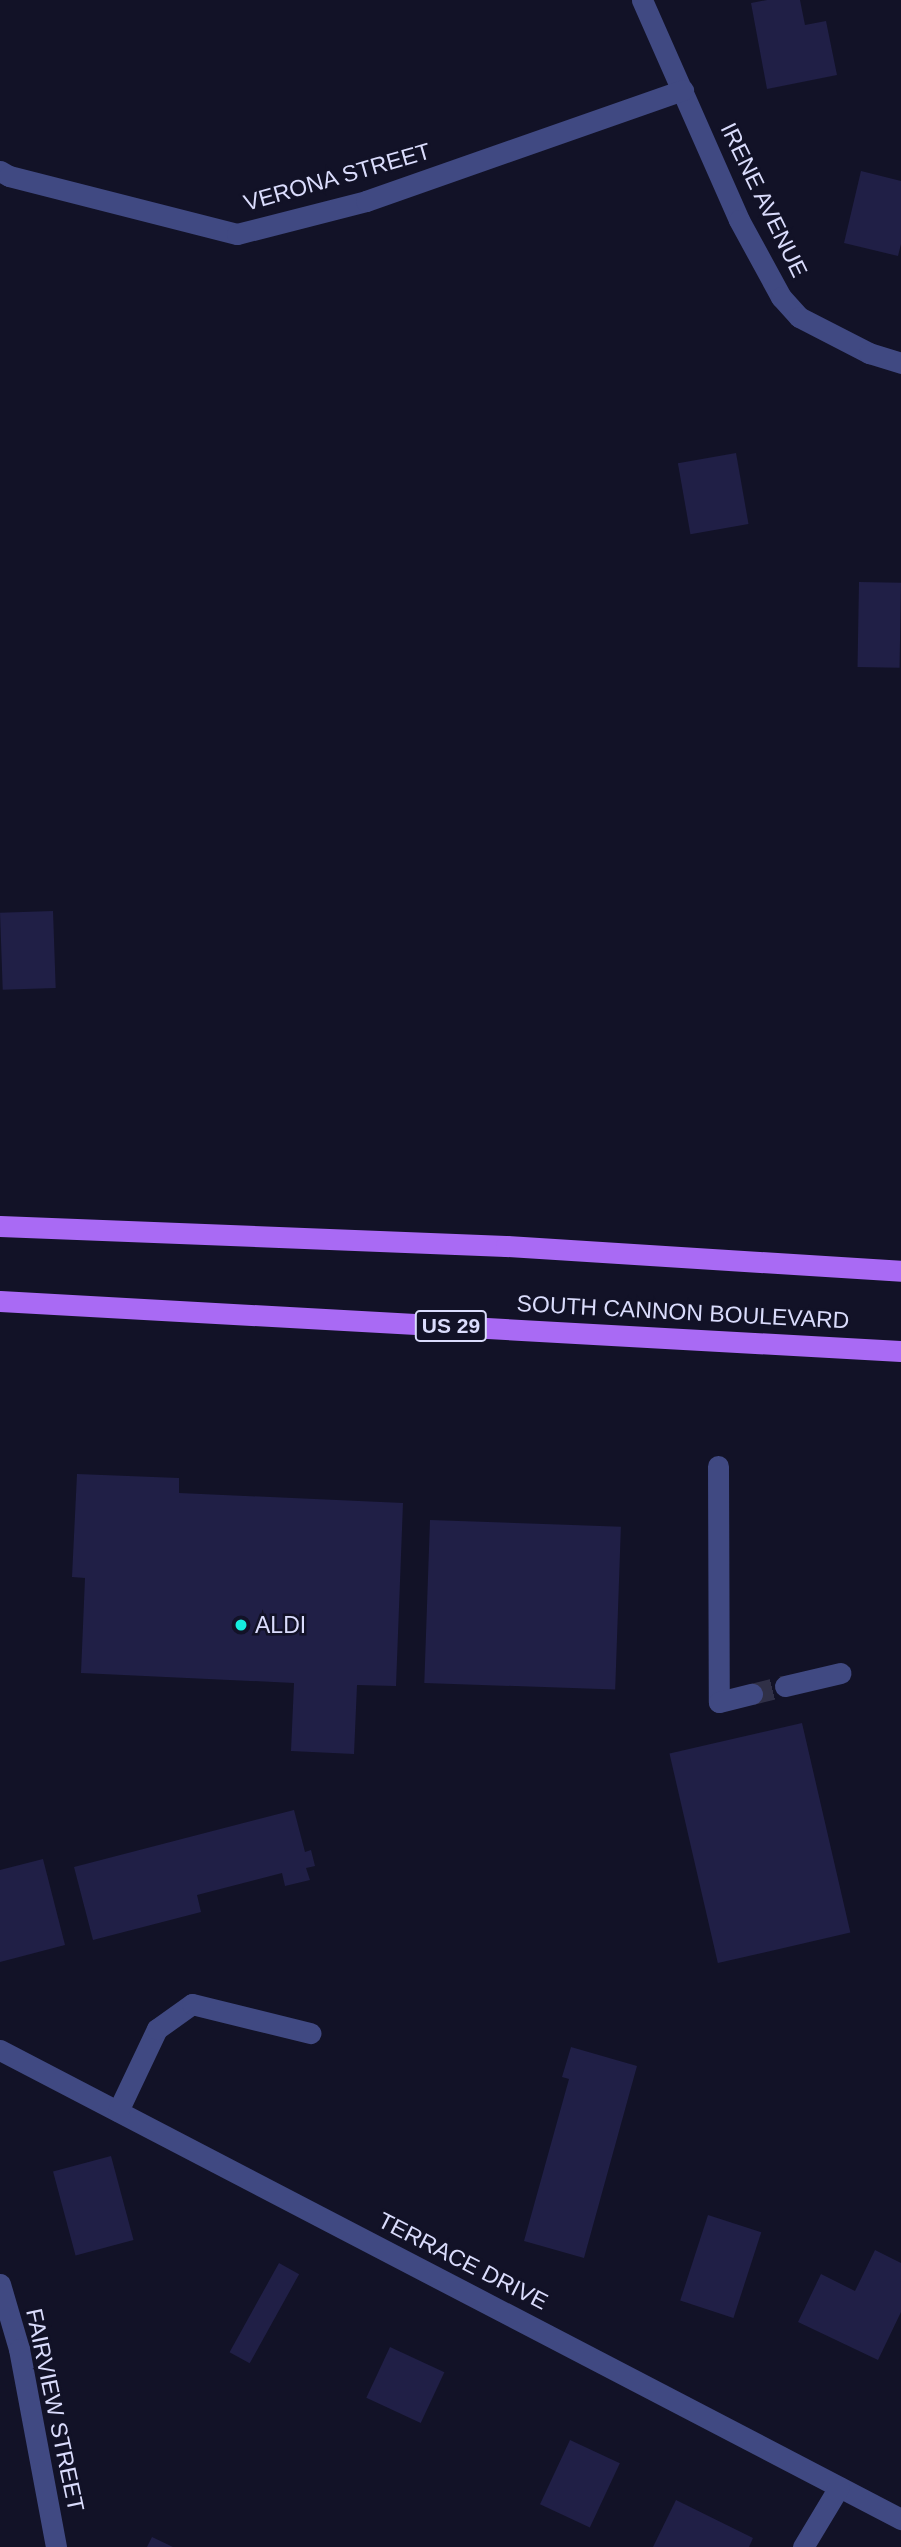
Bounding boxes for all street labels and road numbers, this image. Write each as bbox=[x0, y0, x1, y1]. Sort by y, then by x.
street label: IRENE AVENUE bbox=[714, 118, 814, 282]
street label: VERONA STREET bbox=[240, 137, 434, 217]
street label: SOUTH CANNON BOULEVARD bbox=[516, 1290, 850, 1334]
road number: US 29 bbox=[414, 1308, 488, 1344]
street label: TERRACE DRIVE bbox=[374, 2206, 552, 2316]
street label: FAIRVIEW STREET bbox=[20, 2306, 90, 2514]

